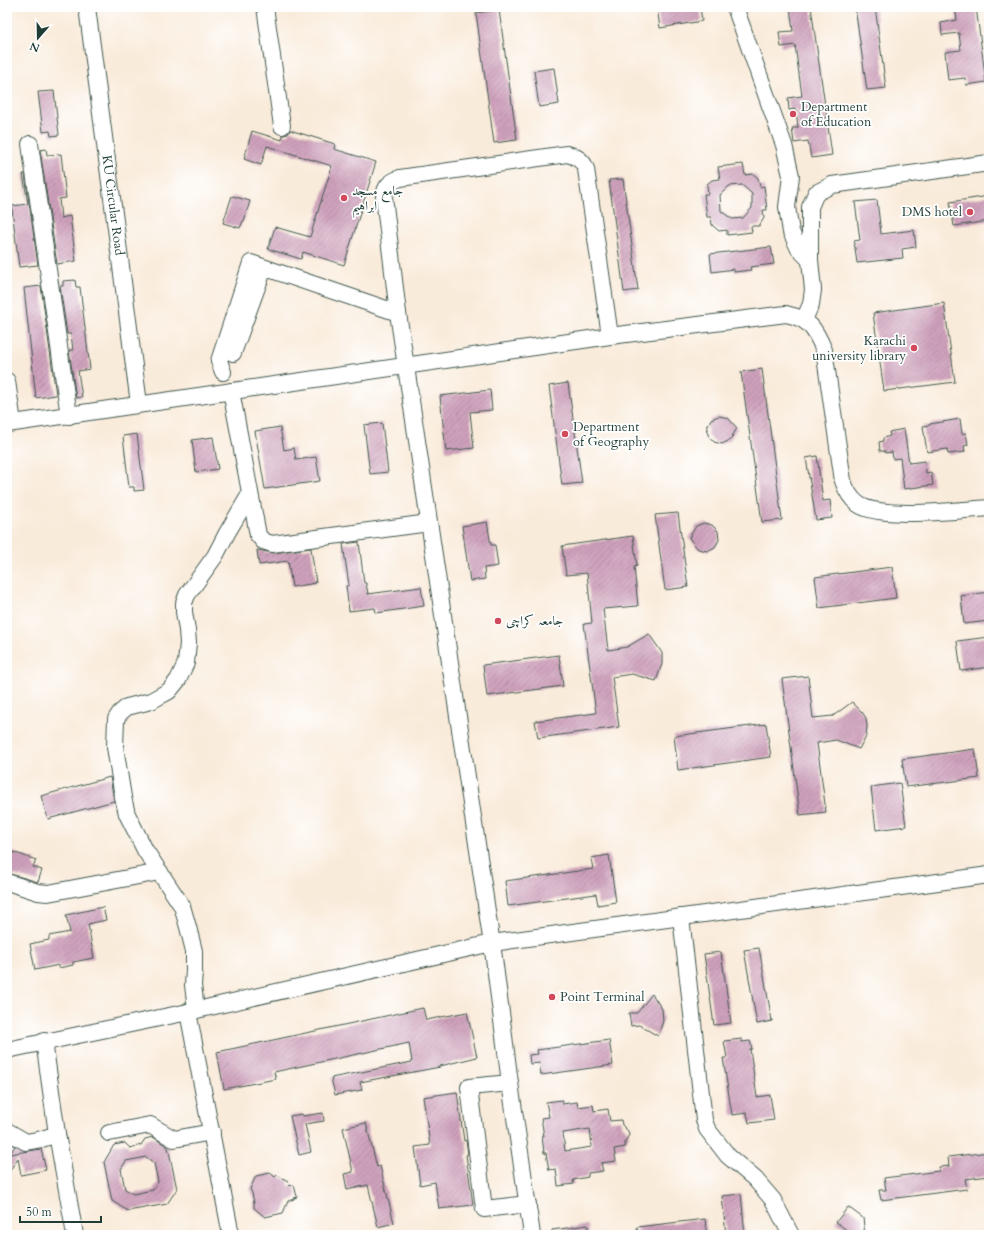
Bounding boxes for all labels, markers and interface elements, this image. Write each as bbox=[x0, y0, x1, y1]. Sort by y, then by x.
north arrow bbox=[18, 18, 58, 58]
text: N bbox=[27, 38, 42, 56]
place label: Department of Education bbox=[801, 98, 872, 131]
marker: Department of Education bbox=[788, 109, 798, 119]
street label: KU Circular Road bbox=[97, 154, 128, 257]
place label: جامع مسجد ابراہیم bbox=[352, 182, 403, 219]
marker: جامع مسجد ابراہیم bbox=[339, 193, 349, 203]
place label: DMS hotel bbox=[902, 203, 963, 221]
marker: DMS hotel bbox=[965, 207, 975, 217]
place label: Karachi university library bbox=[812, 332, 906, 365]
marker: Karachi university library bbox=[909, 343, 919, 353]
place label: Department of Geography bbox=[573, 418, 649, 451]
marker: Department of Geography bbox=[560, 429, 570, 439]
place label: جامعہ کراچی bbox=[506, 612, 564, 630]
marker: جامعہ کراچی bbox=[493, 616, 503, 626]
place label: Point Terminal bbox=[560, 988, 645, 1006]
marker: Point Terminal bbox=[547, 992, 557, 1002]
scale bar bbox=[20, 1198, 101, 1224]
text: 50 m bbox=[26, 1204, 53, 1220]

